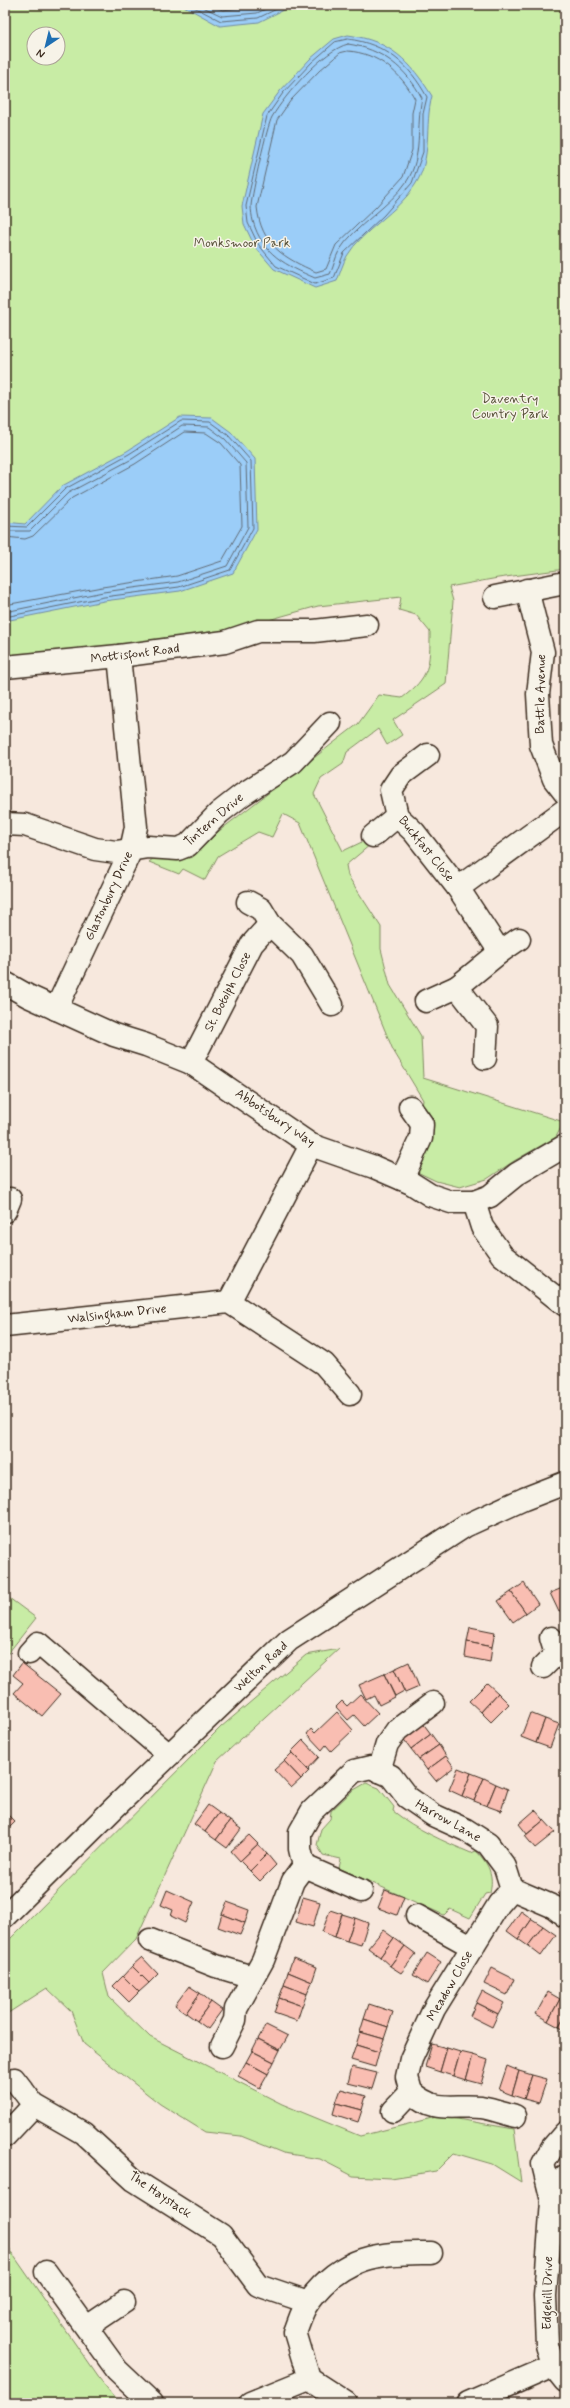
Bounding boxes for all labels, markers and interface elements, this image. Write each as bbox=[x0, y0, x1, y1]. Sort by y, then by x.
north arrow bbox=[26, 26, 66, 66]
text: N bbox=[34, 46, 48, 61]
park label: Monksmoor Park bbox=[194, 235, 291, 252]
park label: Daventry Country Park bbox=[472, 391, 549, 423]
street label: Mottisfont Road bbox=[90, 640, 181, 670]
street label: Battle Avenue bbox=[532, 654, 550, 734]
street label: Tintern Drive bbox=[181, 789, 248, 851]
street label: Buckfast Close bbox=[394, 813, 458, 886]
street label: Glastonbury Drive bbox=[81, 848, 137, 943]
street label: St. Botolph Close bbox=[201, 949, 256, 1035]
street label: Abbotsbury Way bbox=[232, 1085, 318, 1151]
street label: Walsingham Drive bbox=[67, 1300, 168, 1330]
street label: Welton Road bbox=[230, 1638, 292, 1696]
street label: Harrow Lane bbox=[412, 1796, 484, 1846]
street label: Meadow Close bbox=[423, 1948, 477, 2024]
street label: The Haystack bbox=[125, 2168, 195, 2223]
street label: Edgehill Drive bbox=[539, 2256, 559, 2330]

